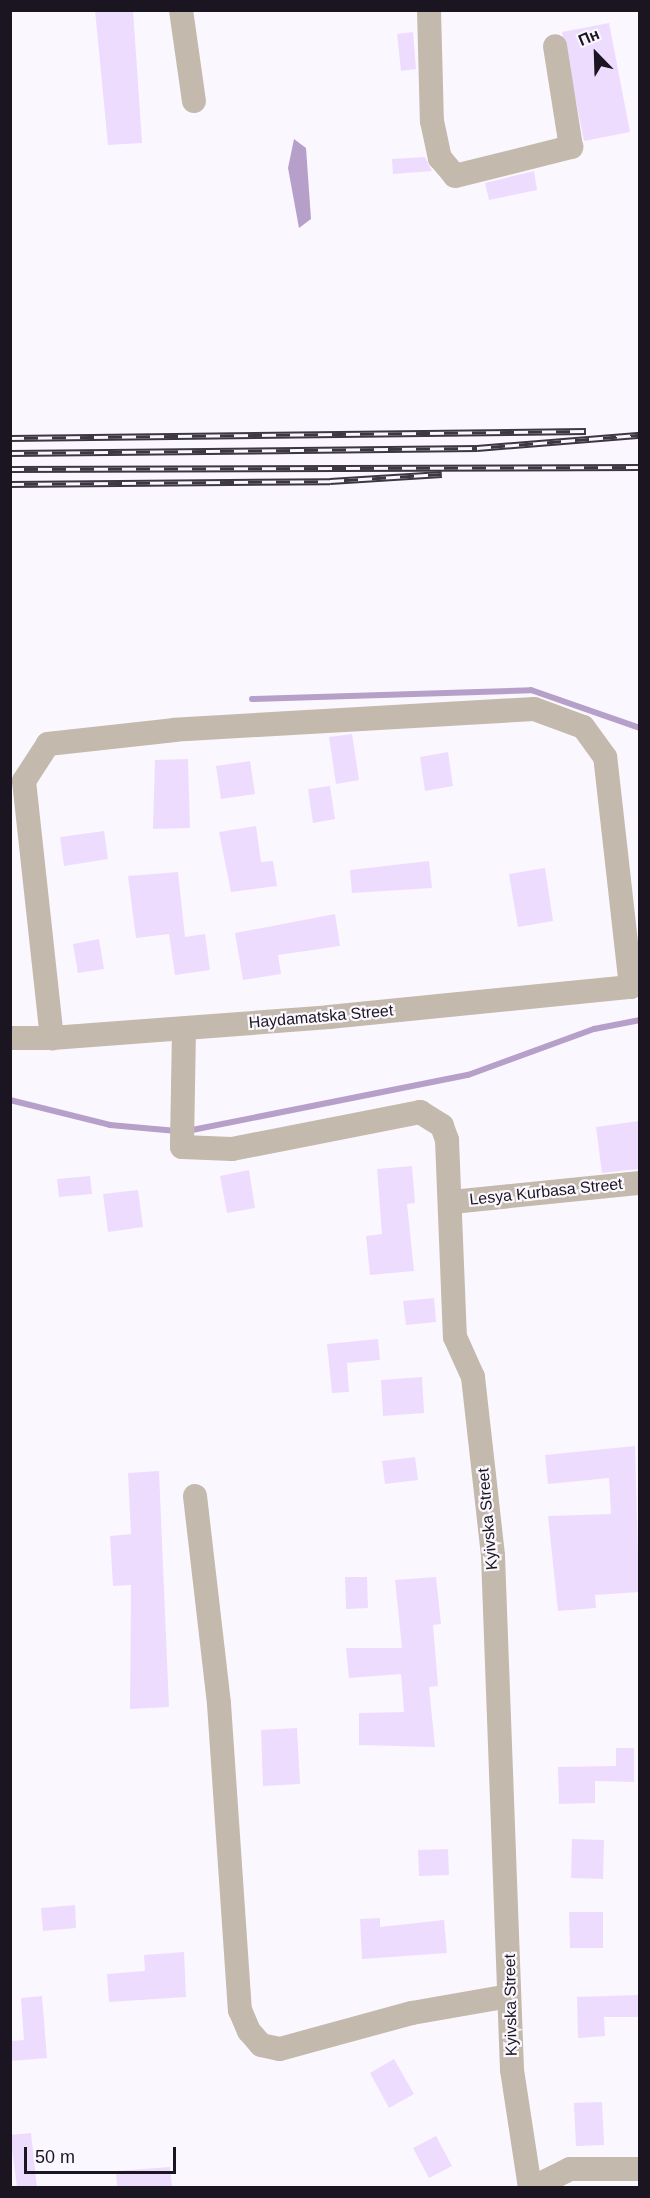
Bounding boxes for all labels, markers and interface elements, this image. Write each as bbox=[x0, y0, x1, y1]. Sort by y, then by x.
north arrow bbox=[566, 24, 626, 84]
text: Пн bbox=[576, 25, 602, 49]
street label: Haydamatska Street bbox=[248, 1001, 394, 1033]
street label: Lesya Kurbasa Street bbox=[468, 1174, 624, 1210]
street label: Kyivska Street bbox=[474, 1467, 502, 1571]
street label: Kyivska Street bbox=[501, 1954, 521, 2056]
scale bar bbox=[27, 2135, 178, 2173]
text: 50 m bbox=[35, 2147, 75, 2167]

